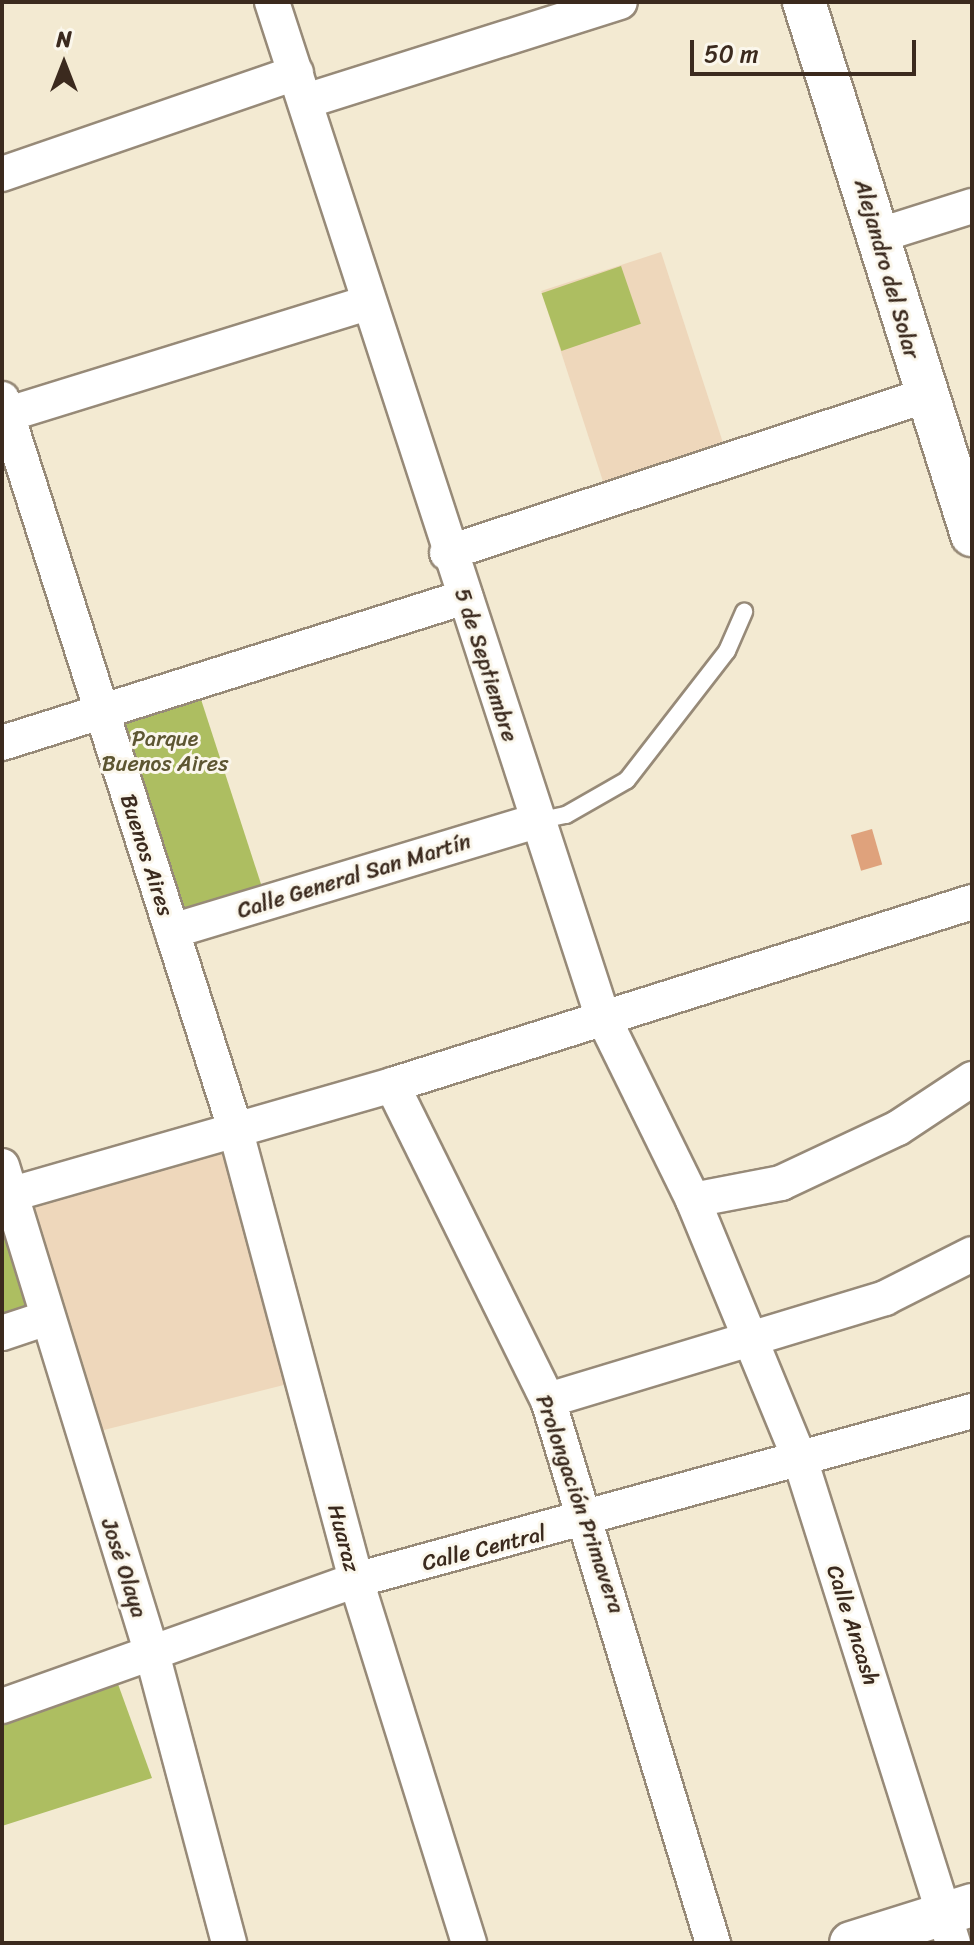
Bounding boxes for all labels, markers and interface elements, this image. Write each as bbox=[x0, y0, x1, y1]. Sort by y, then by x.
text: N bbox=[56, 20, 72, 59]
north arrow bbox=[24, 24, 104, 104]
scale bar bbox=[694, 24, 920, 74]
text: 50 m bbox=[704, 33, 759, 75]
street label: Alejandro del Solar bbox=[849, 176, 925, 362]
street label: 5 de Septiembre bbox=[449, 585, 523, 745]
park label: Parque Buenos Aires bbox=[102, 725, 228, 776]
street label: Buenos Aires bbox=[115, 791, 179, 919]
street label: Calle General San Martín bbox=[234, 828, 474, 924]
street label: Prolongación Primavera bbox=[530, 1392, 630, 1616]
street label: Huaraz bbox=[322, 1501, 366, 1575]
street label: José Olaya bbox=[96, 1515, 152, 1621]
street label: Calle Central bbox=[419, 1520, 549, 1576]
street label: Calle Ancash bbox=[821, 1562, 885, 1688]

